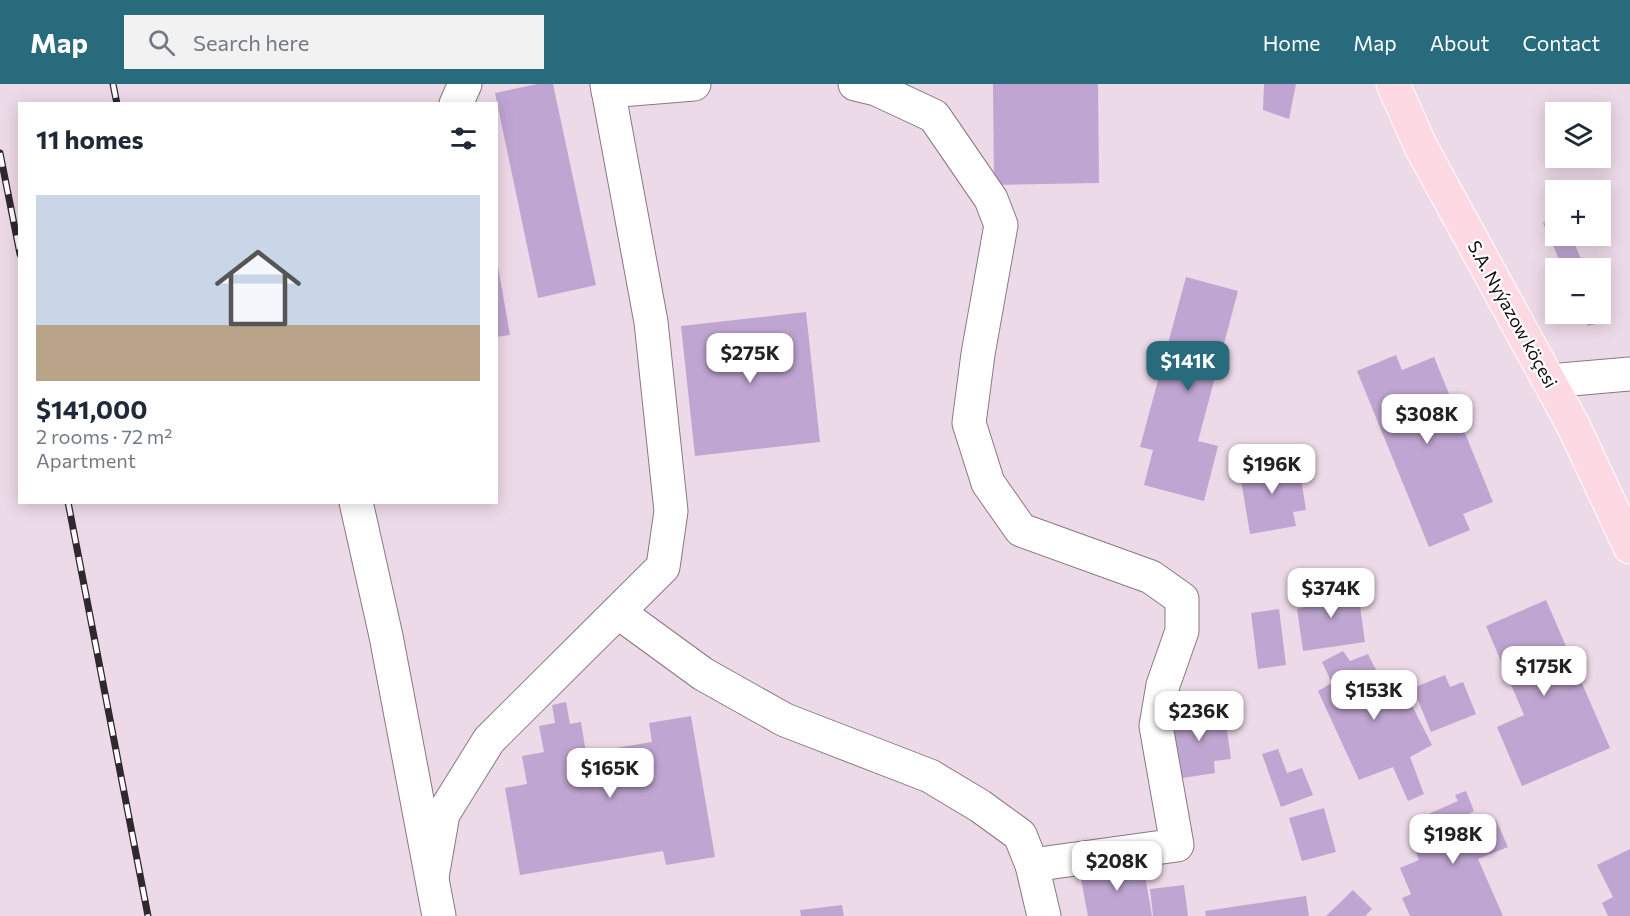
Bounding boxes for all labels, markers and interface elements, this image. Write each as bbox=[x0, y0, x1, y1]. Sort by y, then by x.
search box bbox=[124, 15, 544, 69]
text: Map bbox=[30, 25, 88, 59]
icon: search bbox=[145, 26, 178, 59]
text: Search here bbox=[193, 29, 309, 56]
text: Home bbox=[1263, 30, 1320, 55]
text: Map bbox=[1353, 30, 1397, 55]
text: About bbox=[1430, 30, 1489, 55]
text: Contact bbox=[1522, 30, 1600, 55]
map controls bbox=[1545, 102, 1611, 324]
button: layers bbox=[1545, 102, 1611, 168]
icon: filters bbox=[447, 122, 480, 155]
text: 11 homes bbox=[36, 123, 144, 154]
button: + bbox=[1545, 180, 1611, 246]
icon: home bbox=[204, 234, 312, 342]
street label: S.A. Nyýazow köçesi bbox=[1463, 237, 1563, 391]
button: − bbox=[1545, 258, 1611, 324]
pin: $275K bbox=[708, 333, 792, 384]
text: $275K bbox=[720, 340, 780, 364]
pin: $141K bbox=[1146, 341, 1230, 392]
text: $141K bbox=[1160, 348, 1216, 372]
text: $141,000 bbox=[36, 393, 148, 424]
pin: $308K bbox=[1385, 394, 1469, 445]
text: $308K bbox=[1396, 401, 1458, 425]
text: 2 rooms · 72 m² bbox=[36, 424, 172, 448]
pin: $196K bbox=[1230, 444, 1314, 495]
text: Apartment bbox=[36, 448, 136, 472]
text: $196K bbox=[1242, 451, 1302, 475]
pin: $374K bbox=[1289, 568, 1373, 619]
text: $374K bbox=[1302, 575, 1360, 599]
pin: $175K bbox=[1502, 646, 1586, 697]
text: $175K bbox=[1515, 653, 1573, 677]
pin: $153K bbox=[1332, 670, 1416, 721]
text: $153K bbox=[1345, 677, 1403, 701]
pin: $236K bbox=[1157, 691, 1241, 742]
text: $236K bbox=[1169, 698, 1229, 722]
pin: $165K bbox=[568, 748, 652, 799]
text: $165K bbox=[581, 755, 639, 779]
pin: $198K bbox=[1411, 814, 1495, 865]
text: $198K bbox=[1423, 821, 1483, 845]
pin: $208K bbox=[1075, 841, 1159, 892]
text: $208K bbox=[1086, 848, 1148, 872]

